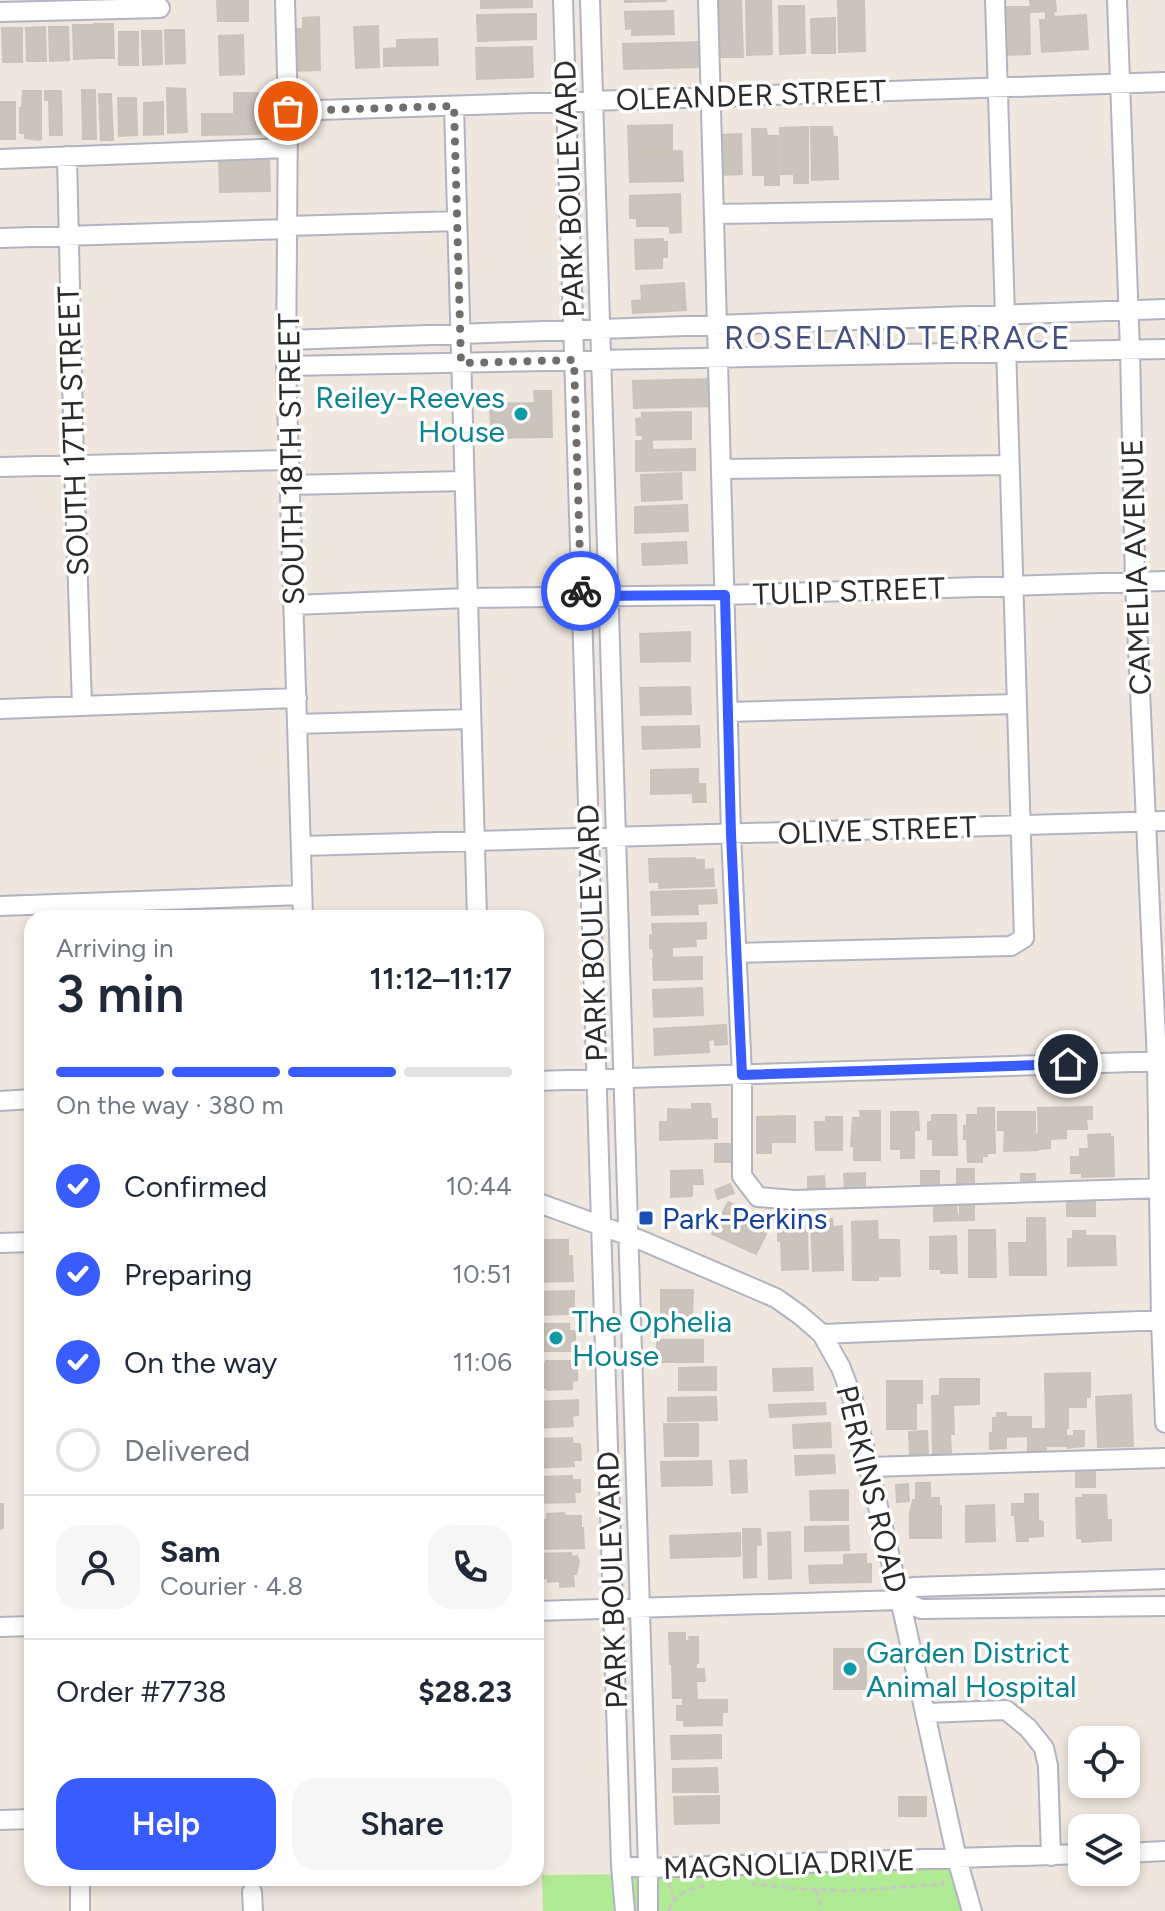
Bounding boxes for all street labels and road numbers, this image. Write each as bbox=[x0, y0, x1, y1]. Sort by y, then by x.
street label: PARK BOULEVARD bbox=[546, 60, 592, 318]
street label: OLEANDER STREET bbox=[615, 72, 887, 118]
street label: SOUTH 17TH STREET bbox=[49, 285, 97, 577]
street label: SOUTH 18TH STREET bbox=[270, 312, 312, 605]
street label: CAMELIA AVENUE bbox=[1113, 438, 1159, 696]
street label: TULIP STREET bbox=[752, 569, 946, 613]
street label: PARK BOULEVARD bbox=[569, 804, 615, 1062]
street label: OLIVE STREET bbox=[777, 808, 977, 852]
street label: PERKINS ROAD bbox=[828, 1381, 916, 1597]
street label: PARK BOULEVARD bbox=[589, 1451, 635, 1709]
street label: MAGNOLIA DRIVE bbox=[663, 1841, 915, 1887]

